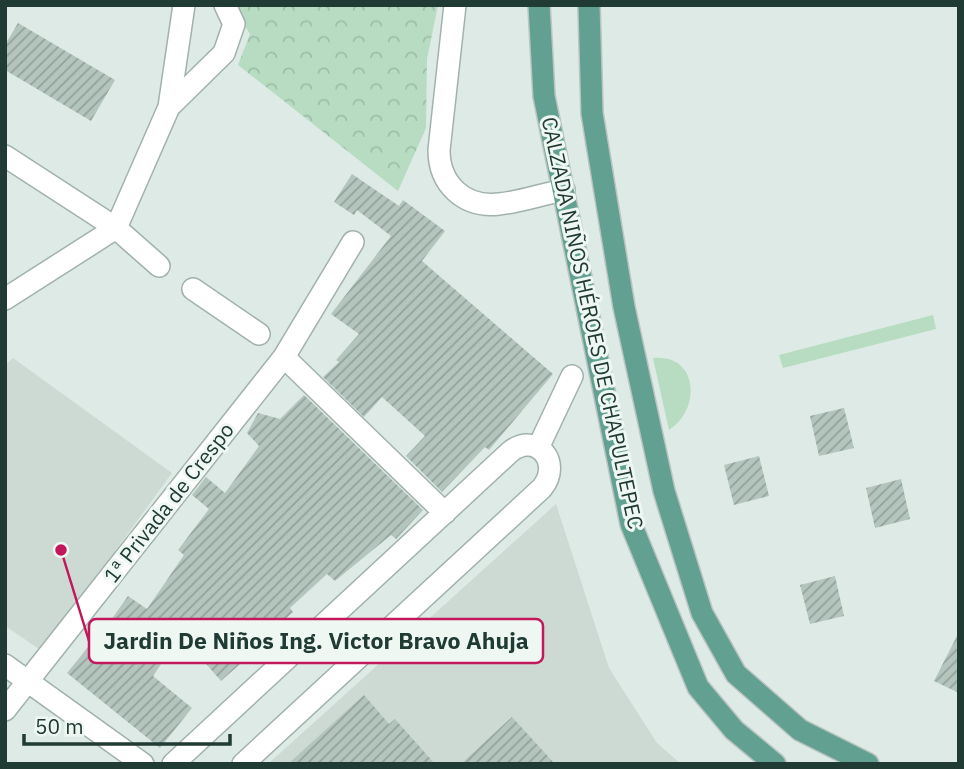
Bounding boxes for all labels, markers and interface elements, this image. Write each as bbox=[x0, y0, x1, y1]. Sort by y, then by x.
street label: CALZADA NIÑOS HÉROES DE CHAPULTEPEC bbox=[536, 114, 650, 531]
street label: 1ª Privada de Crespo bbox=[97, 416, 240, 588]
callout: Jardin De Niños Ing. Victor Bravo Ahuja bbox=[89, 619, 543, 663]
text: Jardin De Niños Ing. Victor Bravo Ahuja bbox=[103, 625, 529, 655]
scale bar bbox=[24, 702, 231, 746]
text: 50 m bbox=[35, 712, 84, 740]

